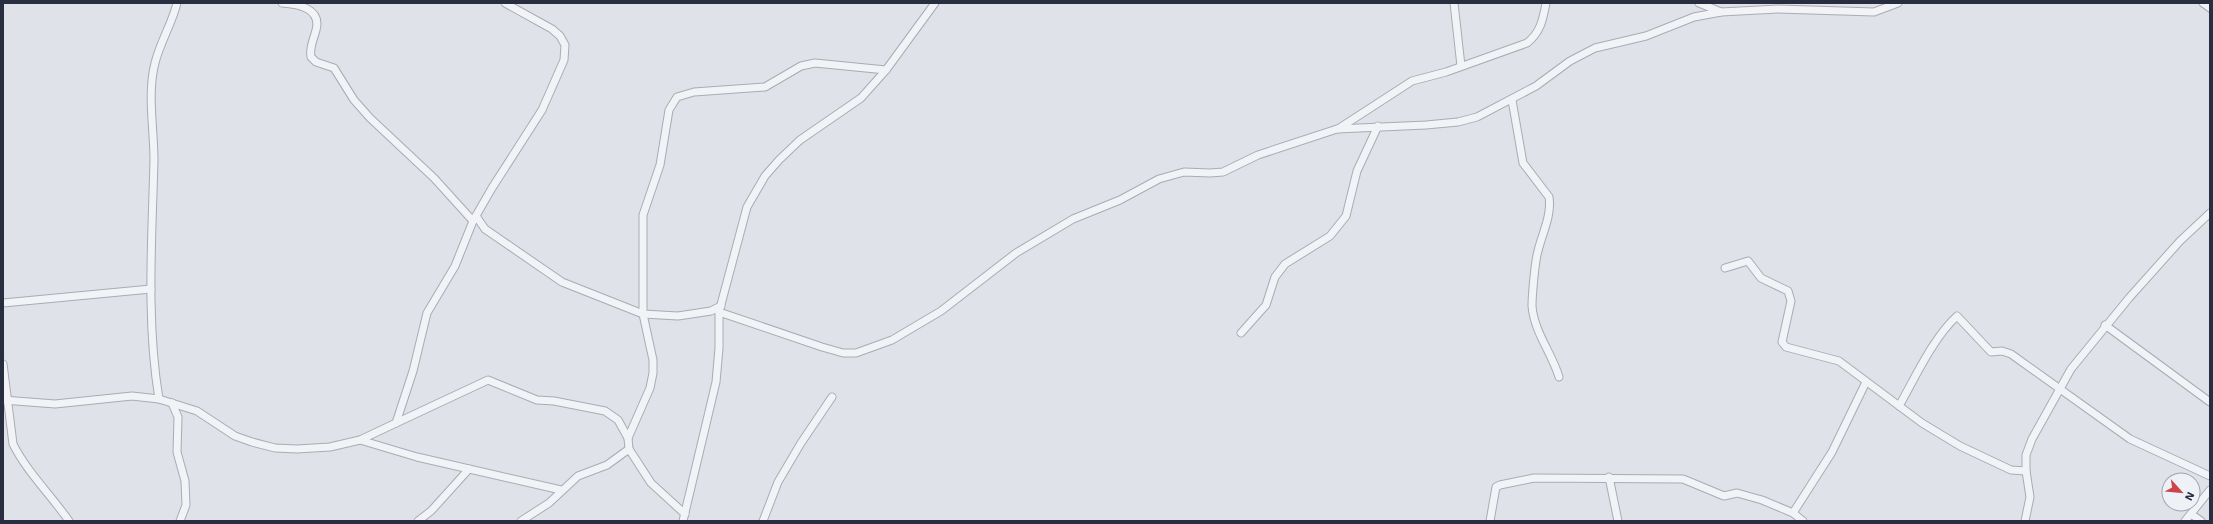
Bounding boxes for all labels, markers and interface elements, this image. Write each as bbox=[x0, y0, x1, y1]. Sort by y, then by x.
north arrow bbox=[2161, 472, 2201, 512]
text: N bbox=[2182, 490, 2197, 503]

